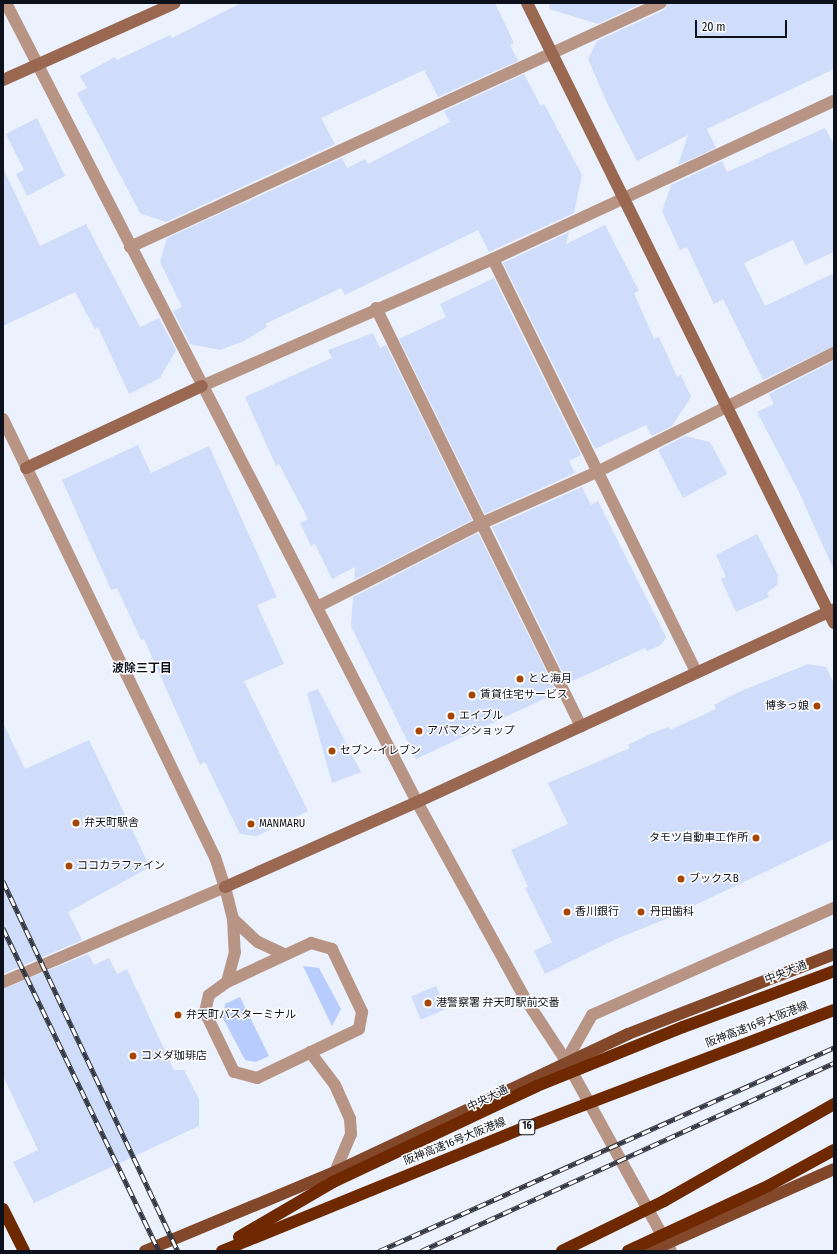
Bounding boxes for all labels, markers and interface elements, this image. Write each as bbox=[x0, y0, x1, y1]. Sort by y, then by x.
scale bar bbox=[697, 12, 789, 38]
text: 20 m bbox=[702, 20, 726, 34]
district label: 波除三丁目 bbox=[112, 662, 172, 676]
place label: とと海月 bbox=[528, 672, 572, 686]
marker: とと海月 bbox=[515, 674, 525, 684]
place label: 賃貸住宅サービス bbox=[480, 688, 568, 702]
marker: 賃貸住宅サービス bbox=[467, 690, 477, 700]
place label: 博多っ娘 bbox=[765, 699, 809, 713]
marker: 博多っ娘 bbox=[812, 701, 822, 711]
place label: エイブル bbox=[459, 709, 503, 723]
marker: エイブル bbox=[446, 711, 456, 721]
place label: アパマンショップ bbox=[427, 724, 515, 738]
marker: アパマンショップ bbox=[414, 726, 424, 736]
place label: セブン-イレブン bbox=[340, 744, 421, 758]
marker: セブン-イレブン bbox=[327, 746, 337, 756]
place label: 弁天町駅舎 bbox=[84, 816, 139, 830]
place label: MANMARU bbox=[259, 817, 305, 831]
marker: 弁天町駅舎 bbox=[71, 818, 81, 828]
marker: MANMARU bbox=[246, 819, 256, 829]
place label: タモツ自動車工作所 bbox=[649, 831, 748, 845]
marker: タモツ自動車工作所 bbox=[751, 833, 761, 843]
place label: ココカラファイン bbox=[77, 859, 165, 873]
marker: ココカラファイン bbox=[64, 861, 74, 871]
place label: ブックスB bbox=[689, 872, 739, 886]
marker: ブックスB bbox=[676, 874, 686, 884]
place label: 香川銀行 bbox=[575, 905, 619, 919]
place label: 丹田歯科 bbox=[650, 905, 694, 919]
marker: 丹田歯科 bbox=[635, 906, 647, 918]
marker: 香川銀行 bbox=[562, 907, 572, 917]
street label: 中央大通 bbox=[763, 959, 809, 987]
place label: 港警察署 弁天町駅前交番 bbox=[436, 996, 560, 1010]
marker: 港警察署 弁天町駅前交番 bbox=[423, 998, 433, 1008]
street label: 阪神高速16号大阪港線 bbox=[704, 999, 810, 1051]
place label: 弁天町バスターミナル bbox=[186, 1008, 296, 1022]
marker: 弁天町バスターミナル bbox=[173, 1010, 183, 1020]
place label: コメダ珈琲店 bbox=[141, 1049, 207, 1063]
marker: コメダ珈琲店 bbox=[128, 1051, 138, 1061]
street label: 中央大通 bbox=[465, 1083, 511, 1115]
street label: 阪神高速16号大阪港線 bbox=[402, 1116, 508, 1168]
road number: 16 bbox=[518, 1119, 536, 1135]

